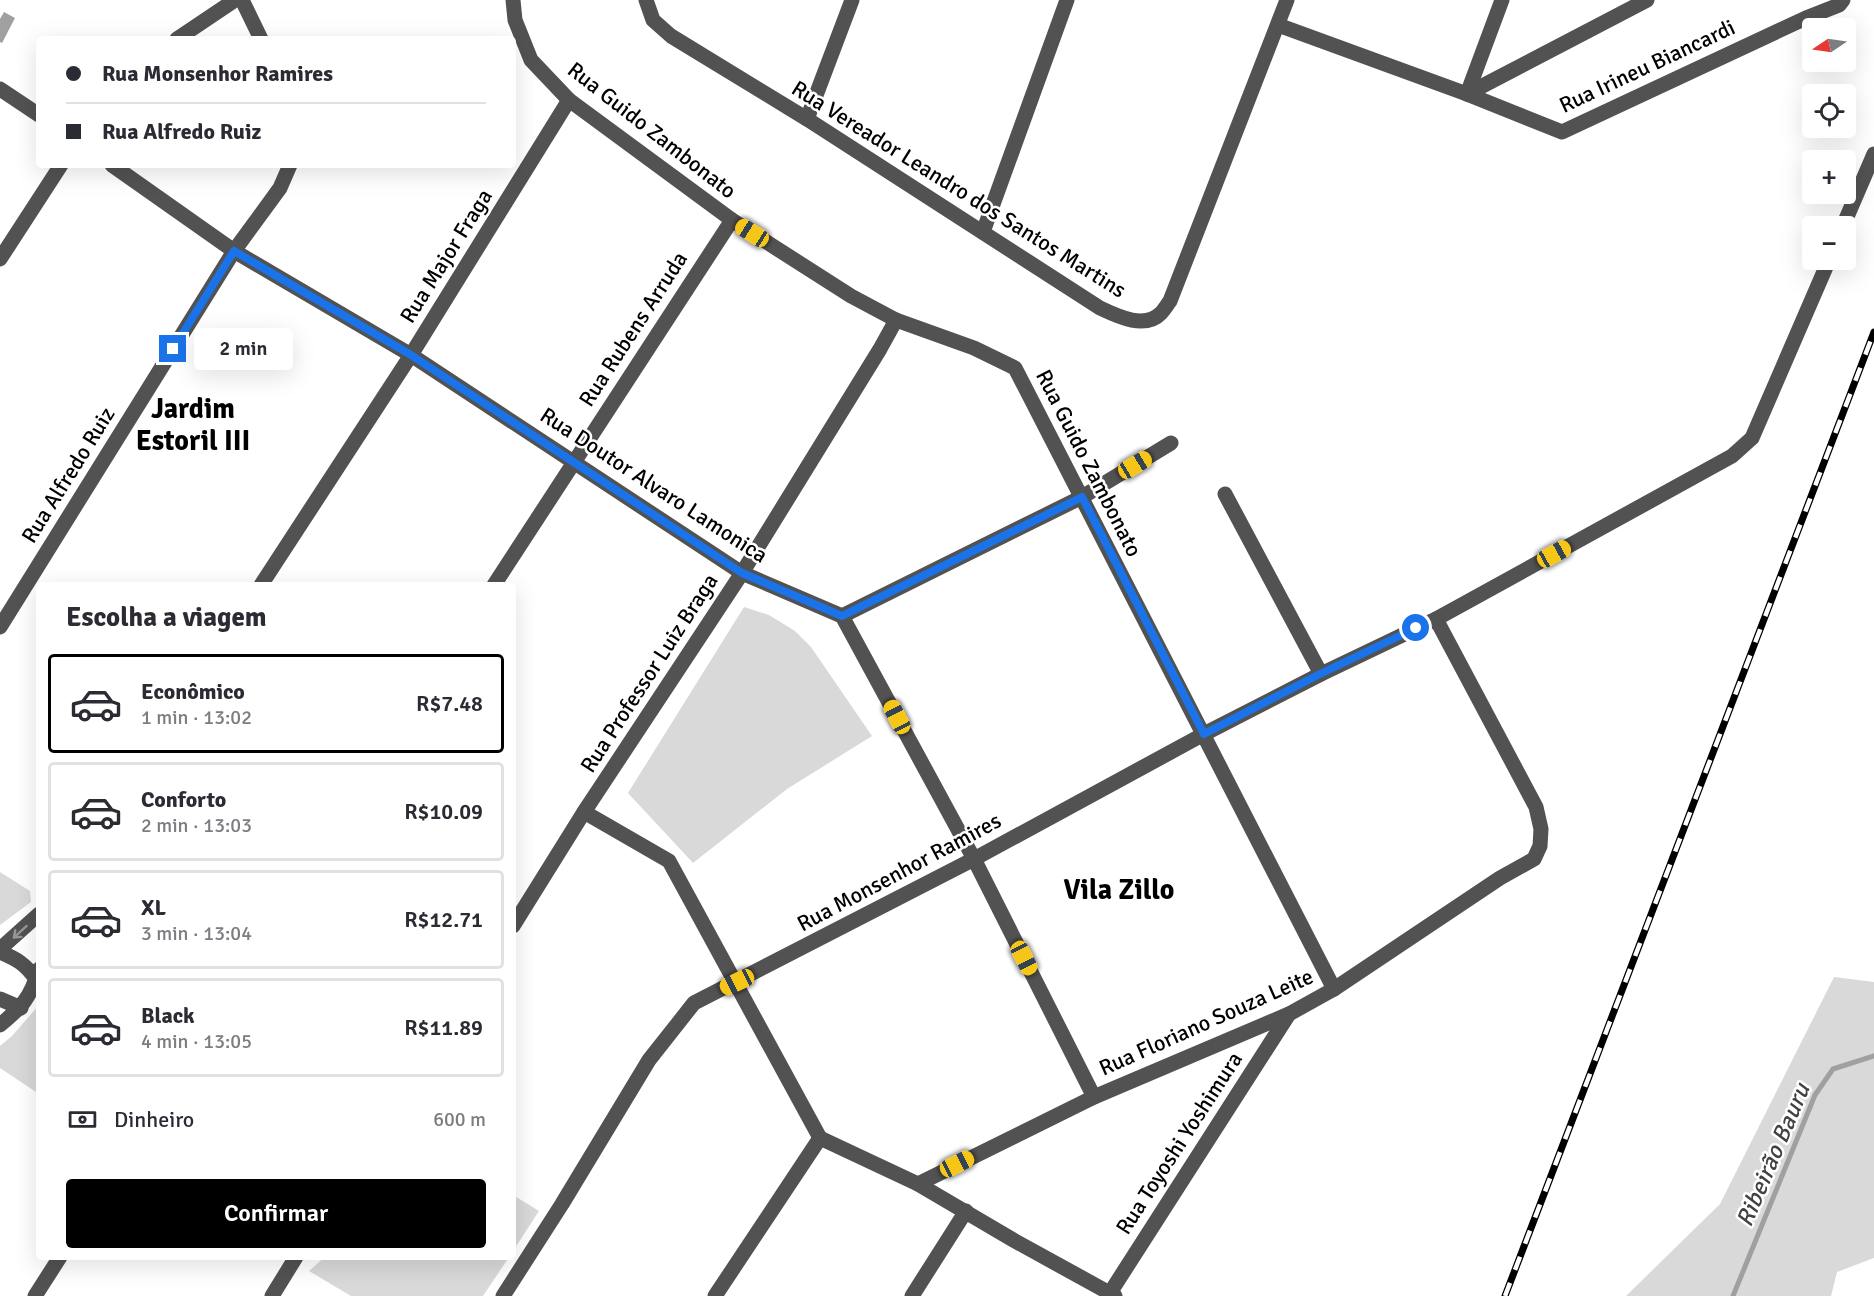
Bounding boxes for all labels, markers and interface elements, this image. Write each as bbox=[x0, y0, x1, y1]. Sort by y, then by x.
street label: Rua Irineu Biancardi bbox=[1555, 13, 1739, 119]
north arrow bbox=[1802, 18, 1856, 72]
map controls bbox=[1802, 18, 1856, 270]
street label: Rua Guido Zambonato bbox=[562, 56, 742, 204]
text: Rua Monsenhor Ramires bbox=[102, 60, 333, 87]
street label: Rua Vereador Leandro dos Santos Martins bbox=[787, 74, 1131, 304]
button: locate bbox=[1802, 84, 1856, 138]
text: Rua Alfredo Ruiz bbox=[102, 118, 261, 145]
button: + bbox=[1802, 150, 1856, 204]
street label: Rua Major Fraga bbox=[394, 184, 498, 328]
car bbox=[732, 216, 772, 250]
button: − bbox=[1802, 216, 1856, 270]
street label: Rua Rubens Arruda bbox=[573, 247, 693, 411]
callout: 2 min bbox=[194, 328, 293, 370]
route end bbox=[159, 335, 186, 362]
text: 2 min bbox=[220, 336, 267, 361]
street label: Rua Guido Zambonato bbox=[1030, 365, 1148, 561]
district label: Jardim Estoril III bbox=[136, 392, 250, 458]
street label: Rua Doutor Alvaro Lamonica bbox=[535, 401, 773, 569]
street label: Rua Alfredo Ruiz bbox=[15, 402, 121, 548]
car bbox=[1115, 448, 1155, 482]
car bbox=[1534, 537, 1574, 571]
street label: Rua Professor Luiz Braga bbox=[575, 568, 723, 778]
text: Escolha a viagem bbox=[66, 601, 267, 634]
route start bbox=[1402, 614, 1429, 641]
icon: car bbox=[69, 677, 123, 731]
text: Econômico bbox=[141, 678, 245, 705]
text: R$7.48 bbox=[416, 690, 483, 717]
car bbox=[881, 697, 913, 737]
text: 1 min · 13:02 bbox=[141, 705, 252, 730]
icon: car bbox=[69, 785, 123, 839]
text: Conforto bbox=[141, 786, 226, 813]
text: R$10.09 bbox=[404, 798, 483, 825]
street label: Rua Monsenhor Ramires bbox=[792, 807, 1006, 937]
text: 2 min · 13:03 bbox=[141, 813, 252, 838]
district label: Vila Zillo bbox=[1064, 873, 1174, 907]
icon: car bbox=[69, 893, 123, 947]
text: XL bbox=[141, 894, 166, 921]
text: R$12.71 bbox=[404, 906, 483, 933]
text: 3 min · 13:04 bbox=[141, 921, 252, 946]
one-way arrow bbox=[12, 925, 27, 939]
car bbox=[1008, 938, 1040, 978]
street label: Rua Floriano Souza Leite bbox=[1095, 963, 1317, 1081]
car bbox=[717, 966, 757, 998]
icon: car bbox=[69, 1001, 123, 1055]
text: Black bbox=[141, 1002, 195, 1029]
text: R$11.89 bbox=[404, 1014, 483, 1041]
text: 4 min · 13:05 bbox=[141, 1029, 252, 1054]
street label: Rua Toyoshi Yoshimura bbox=[1110, 1047, 1248, 1239]
water label: Ribeirão Bauru bbox=[1729, 1077, 1817, 1231]
icon: cash bbox=[66, 1103, 99, 1136]
text: Dinheiro bbox=[114, 1106, 194, 1133]
text: 600 m bbox=[433, 1107, 486, 1132]
car bbox=[937, 1148, 977, 1180]
button: Confirmar bbox=[66, 1179, 486, 1248]

